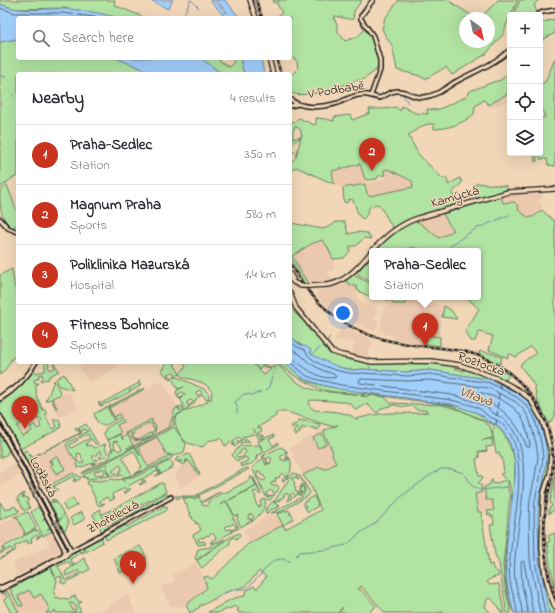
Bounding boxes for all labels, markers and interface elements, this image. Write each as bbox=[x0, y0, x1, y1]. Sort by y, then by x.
north arrow bbox=[459, 12, 495, 48]
map controls bbox=[507, 12, 543, 156]
button: + bbox=[507, 12, 543, 48]
search box bbox=[16, 16, 292, 60]
icon: search bbox=[30, 27, 52, 49]
text: Search here bbox=[62, 27, 134, 49]
button: − bbox=[507, 48, 543, 84]
street label: V Podbabě bbox=[306, 76, 366, 104]
button: locate bbox=[507, 84, 543, 120]
text: Nearby bbox=[32, 86, 84, 111]
text: 4 results bbox=[230, 89, 276, 108]
button: layers bbox=[507, 120, 543, 156]
text: Praha-Sedlec bbox=[70, 134, 152, 156]
pin: 2 bbox=[359, 138, 385, 171]
text: 1 bbox=[43, 145, 47, 164]
text: 350 m bbox=[244, 145, 276, 164]
text: Station bbox=[70, 156, 110, 175]
street label: Kamýcká bbox=[429, 181, 482, 214]
text: Magnum Praha bbox=[70, 194, 161, 216]
text: 2 bbox=[42, 205, 48, 224]
text: 580 m bbox=[245, 205, 276, 224]
text: Sports bbox=[70, 216, 107, 235]
popup bbox=[369, 248, 481, 300]
text: Poliklinika Mazurská bbox=[70, 254, 189, 276]
text: Praha-Sedlec bbox=[384, 254, 466, 276]
text: 3 bbox=[42, 265, 48, 284]
text: 1.4 km bbox=[245, 265, 276, 284]
text: Hospital bbox=[70, 276, 114, 295]
text: Station bbox=[384, 276, 424, 295]
your location bbox=[333, 303, 353, 323]
pin: 1 bbox=[412, 313, 438, 346]
text: Fitness Bohnice bbox=[70, 314, 169, 336]
text: 4 bbox=[42, 325, 48, 344]
text: 1.4 km bbox=[245, 325, 276, 344]
text: Sports bbox=[70, 336, 107, 355]
street label: Roztocká bbox=[455, 347, 507, 381]
water label: Vltava bbox=[456, 382, 496, 413]
pin: 3 bbox=[12, 396, 38, 429]
street label: Lodžská bbox=[24, 453, 62, 501]
one-way arrow bbox=[29, 483, 37, 495]
street label: Zhořelecká bbox=[84, 495, 143, 539]
one-way arrow bbox=[54, 520, 61, 532]
pin: 4 bbox=[120, 551, 146, 584]

